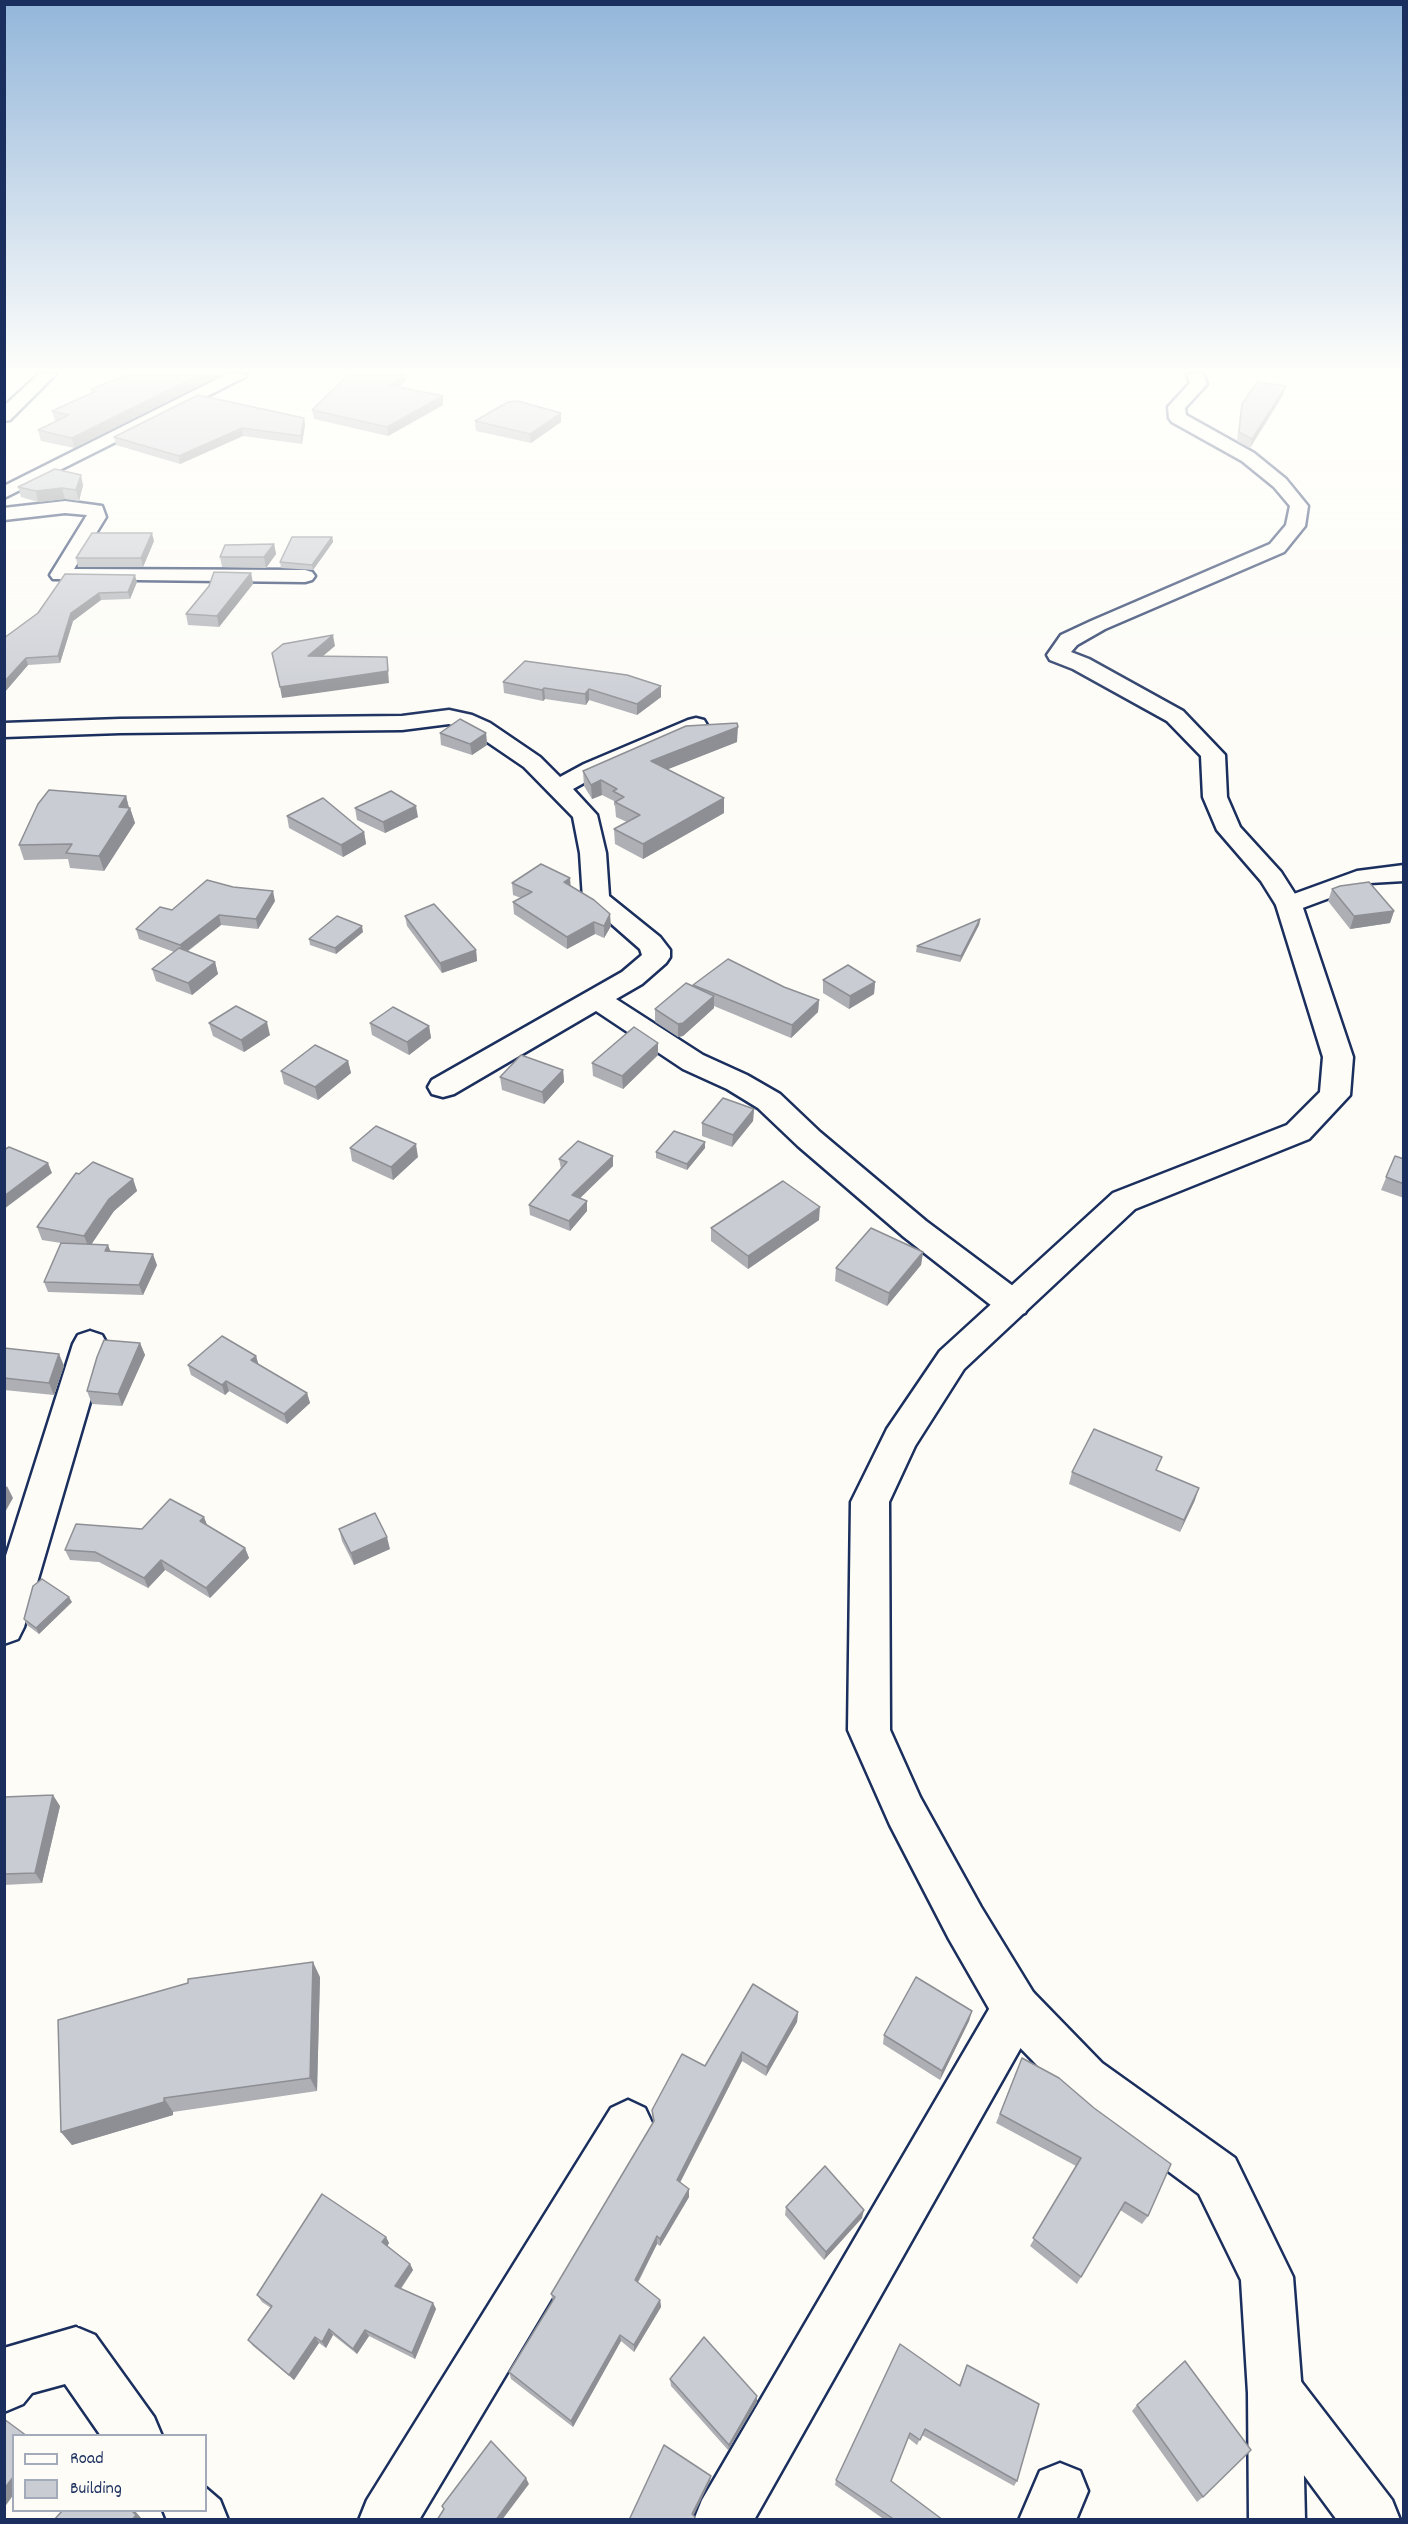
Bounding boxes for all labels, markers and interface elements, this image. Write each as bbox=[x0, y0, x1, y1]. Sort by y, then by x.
legend bbox=[12, 2434, 207, 2512]
text: Road bbox=[70, 2447, 104, 2472]
text: Building bbox=[70, 2477, 122, 2502]

